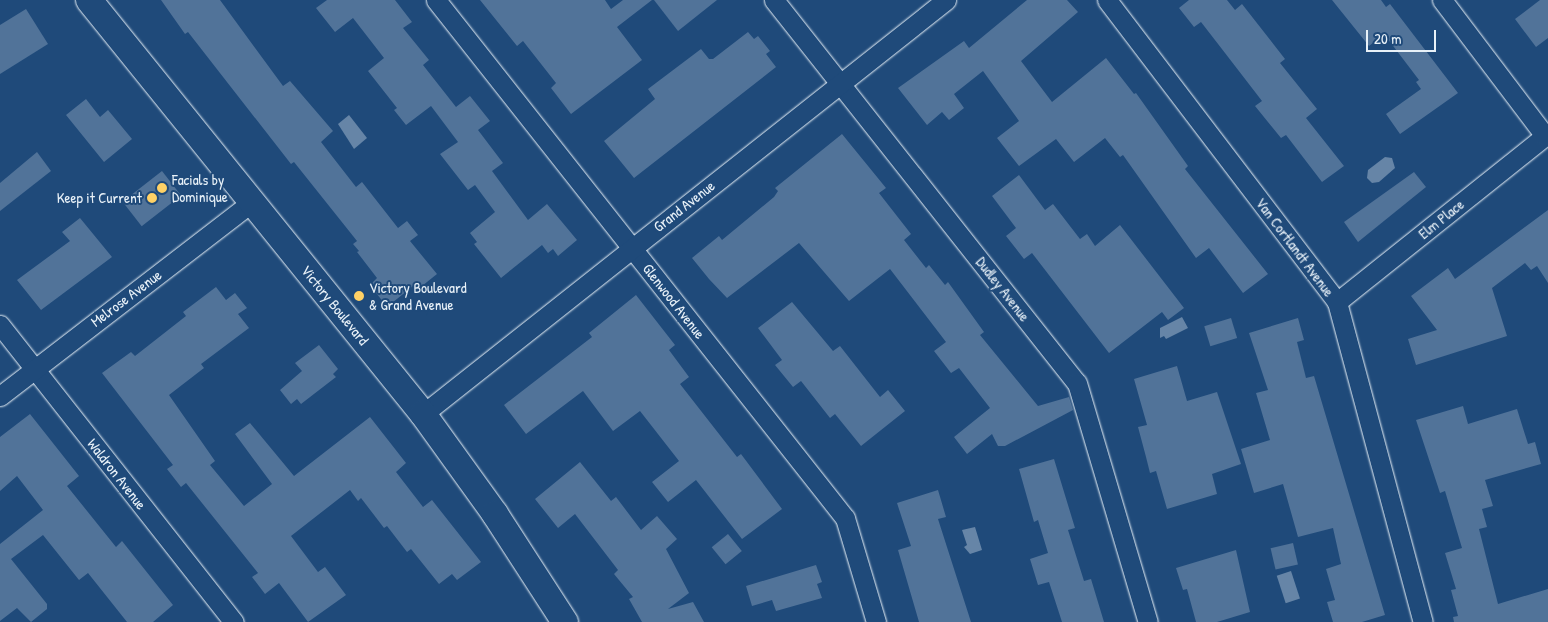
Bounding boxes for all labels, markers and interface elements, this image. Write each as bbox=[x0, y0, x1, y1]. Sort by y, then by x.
scale bar bbox=[1368, 20, 1438, 52]
text: 20 m bbox=[1374, 28, 1401, 49]
place label: Facials by Dominique bbox=[172, 170, 228, 205]
street label: Grand Avenue bbox=[650, 176, 718, 236]
marker: Facials by Dominique bbox=[156, 182, 168, 194]
place label: Keep it Current bbox=[57, 189, 142, 207]
marker: Keep it Current bbox=[146, 192, 158, 204]
street label: Van Cortlandt Avenue bbox=[1252, 194, 1338, 300]
street label: Elm Place bbox=[1415, 195, 1467, 243]
street label: Dudley Avenue bbox=[972, 253, 1034, 325]
street label: Glenwood Avenue bbox=[639, 260, 709, 342]
street label: Victory Boulevard bbox=[297, 261, 373, 349]
street label: Melrose Avenue bbox=[87, 266, 165, 330]
place label: Victory Boulevard & Grand Avenue bbox=[369, 278, 466, 313]
marker: Victory Boulevard & Grand Avenue bbox=[353, 290, 365, 302]
street label: Waldron Avenue bbox=[84, 435, 150, 513]

